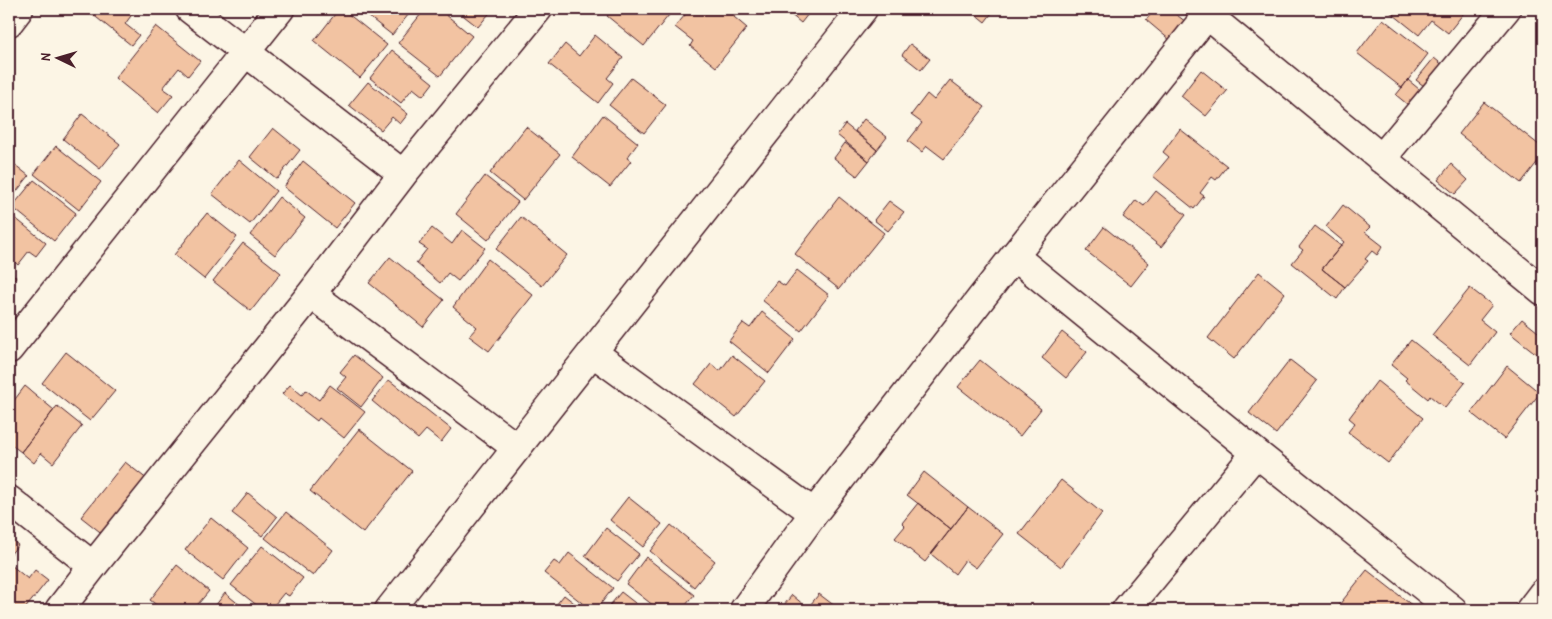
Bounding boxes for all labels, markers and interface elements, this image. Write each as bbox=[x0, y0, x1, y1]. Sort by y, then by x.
north arrow bbox=[32, 32, 82, 82]
text: N bbox=[35, 52, 54, 61]

